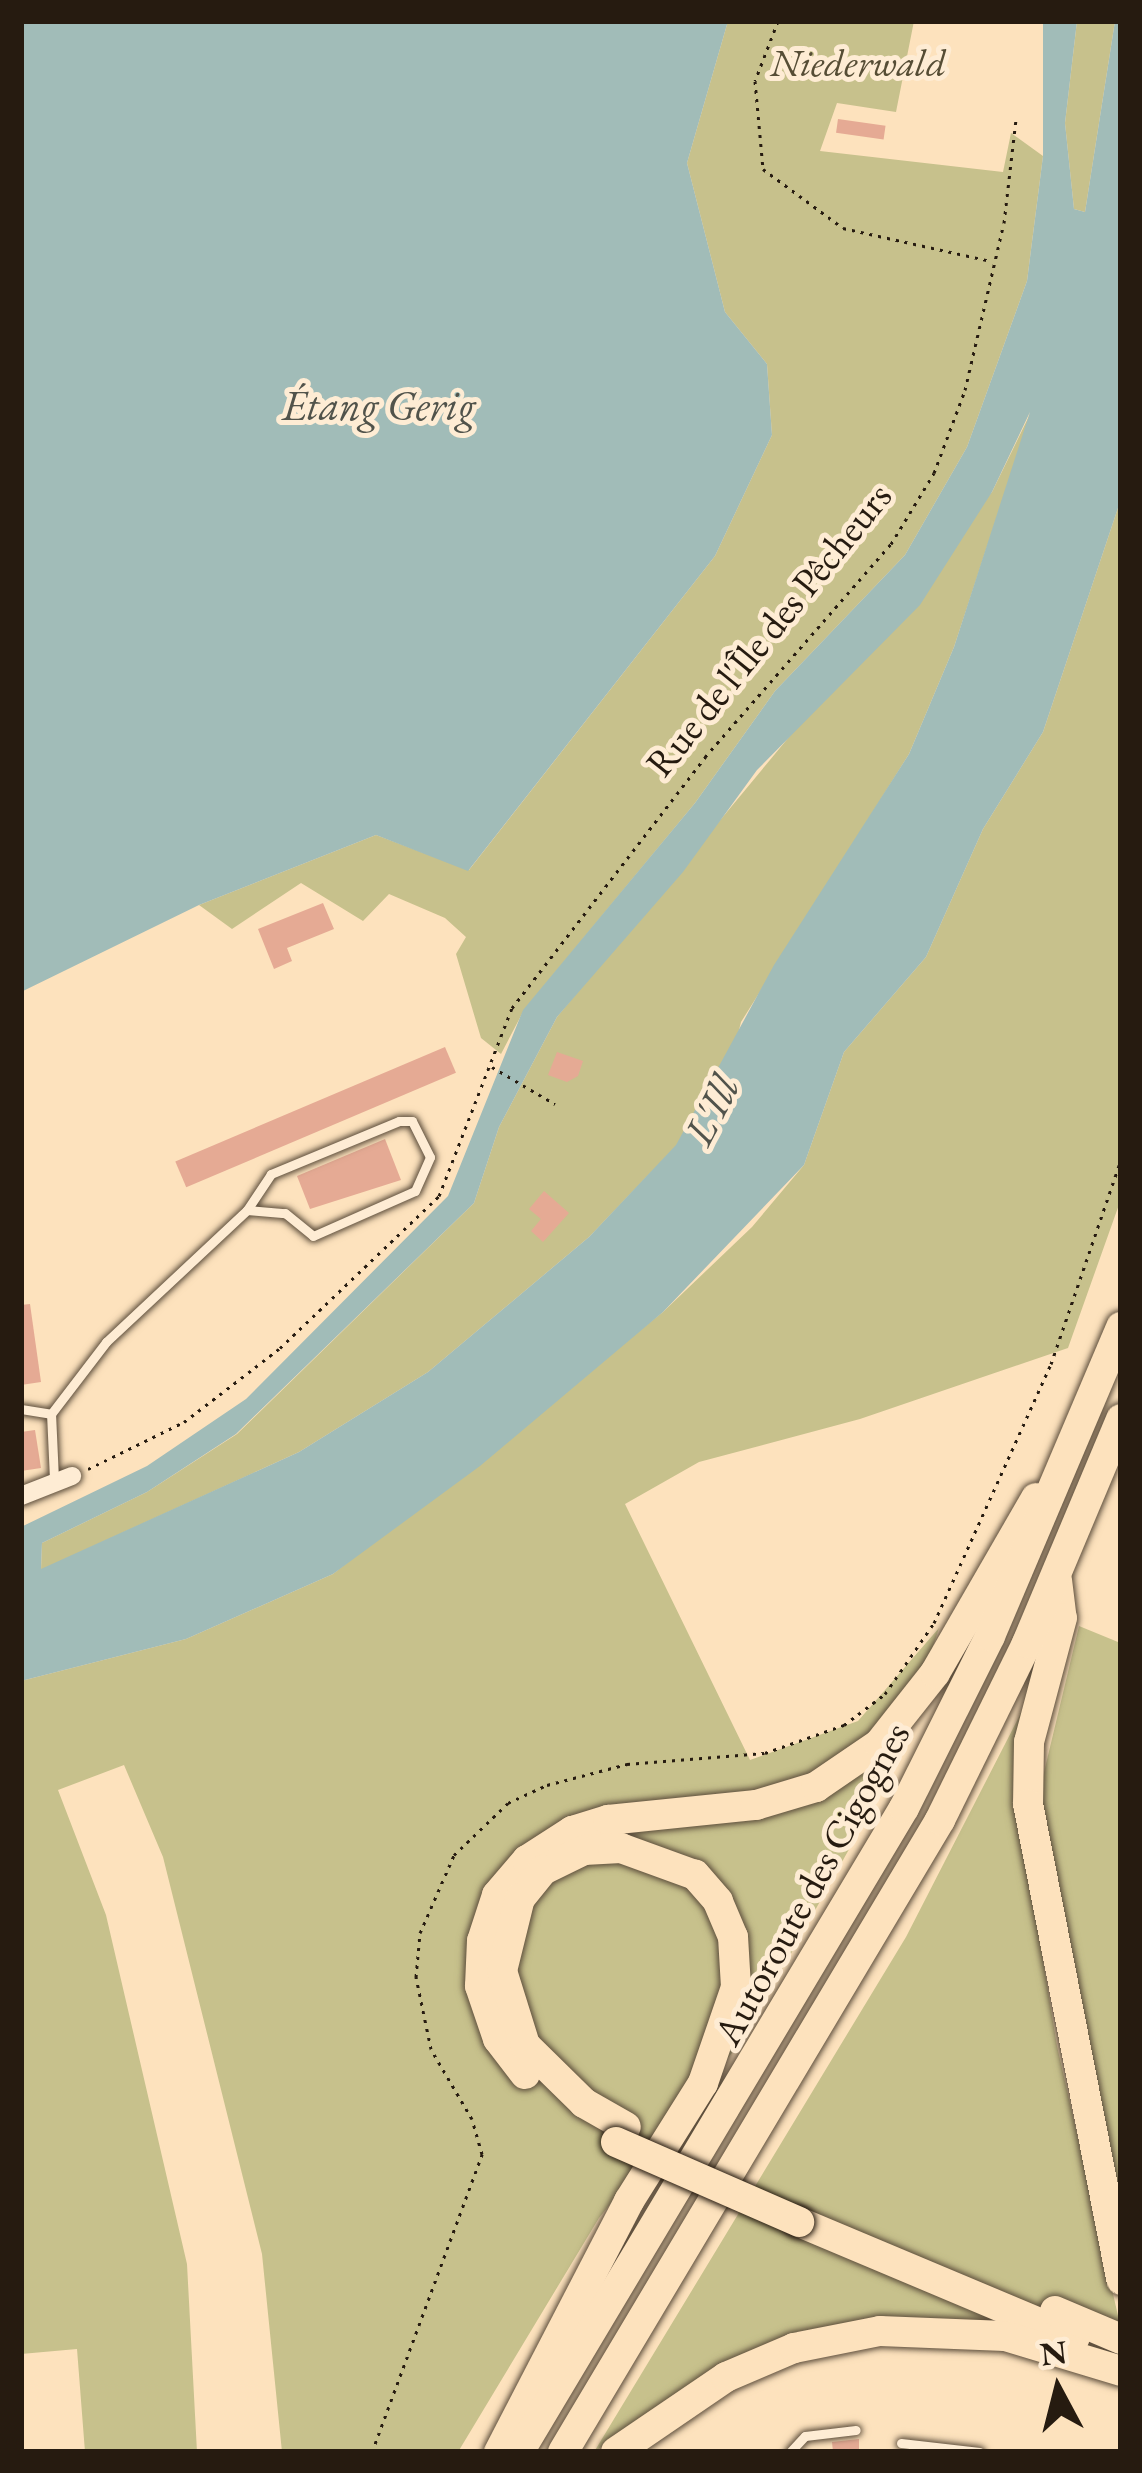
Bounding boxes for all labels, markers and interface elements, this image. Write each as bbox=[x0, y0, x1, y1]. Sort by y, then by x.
park label: Niederwald bbox=[770, 40, 946, 86]
water label: Étang Gerig bbox=[282, 381, 476, 431]
street label: Rue de l'Île des Pêcheurs bbox=[636, 474, 902, 786]
water label: L'Ill bbox=[673, 1067, 751, 1153]
street label: Autoroute des Cigognes bbox=[704, 1715, 920, 2053]
north arrow bbox=[998, 2329, 1118, 2449]
text: N bbox=[1038, 2330, 1069, 2376]

